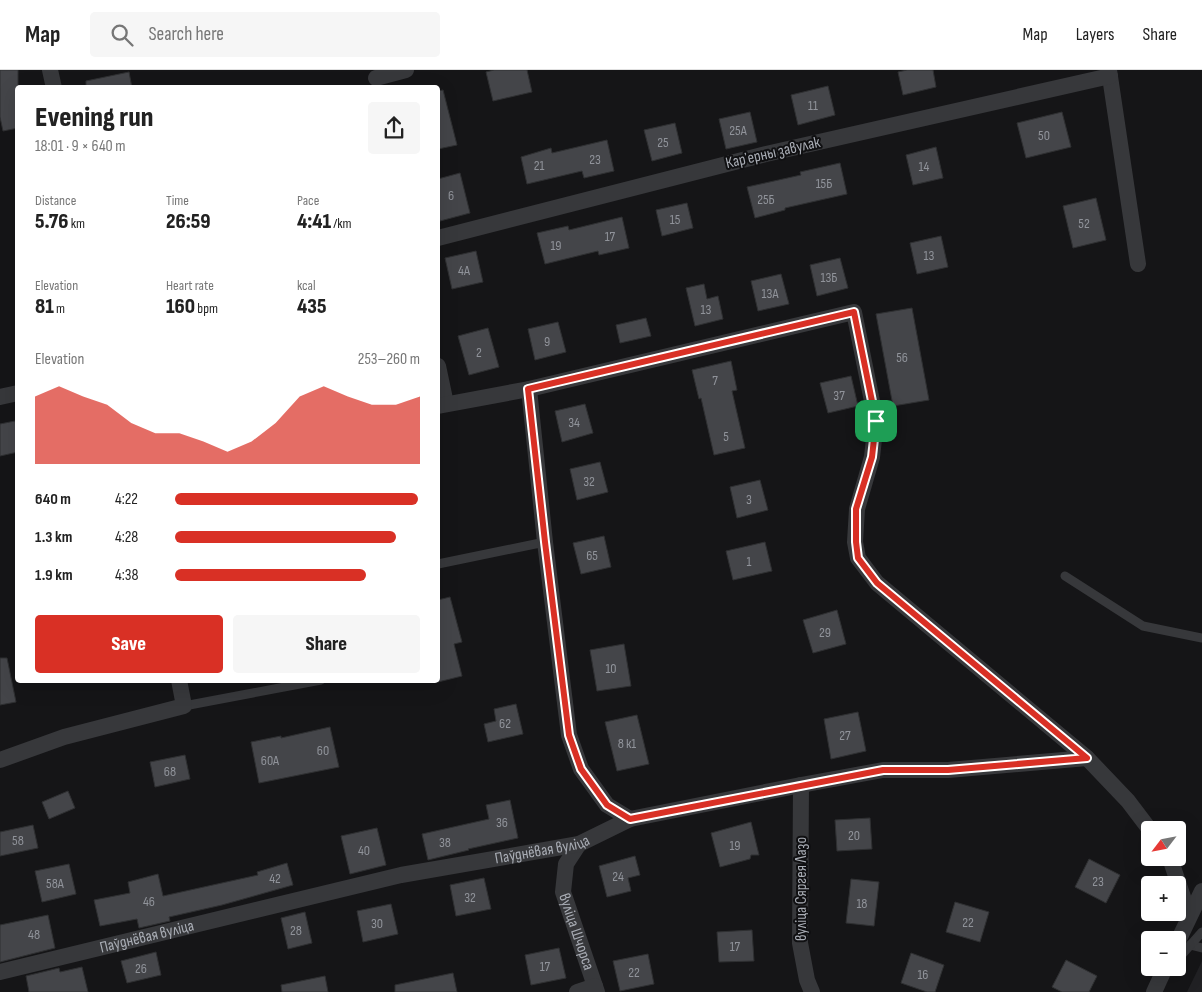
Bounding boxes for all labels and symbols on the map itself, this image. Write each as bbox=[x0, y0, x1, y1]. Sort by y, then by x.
house number: 11 bbox=[808, 97, 818, 114]
house number: 25А bbox=[729, 122, 748, 139]
house number: 50 bbox=[1038, 127, 1050, 144]
street label: Карʼерны завулак bbox=[724, 133, 823, 173]
house number: 25 bbox=[657, 134, 669, 151]
house number: 23 bbox=[589, 151, 601, 168]
house number: 21 bbox=[534, 157, 544, 174]
house number: 14 bbox=[919, 158, 930, 175]
house number: 15Б bbox=[816, 175, 832, 192]
house number: 6 bbox=[448, 187, 454, 204]
house number: 25Б bbox=[757, 191, 775, 208]
house number: 15 bbox=[670, 211, 681, 228]
house number: 52 bbox=[1078, 215, 1090, 232]
house number: 17 bbox=[605, 228, 616, 245]
house number: 19 bbox=[550, 237, 562, 254]
house number: 13 bbox=[924, 247, 935, 264]
house number: 4А bbox=[458, 262, 471, 279]
house number: 13Б bbox=[821, 269, 837, 286]
house number: 13А bbox=[762, 285, 779, 302]
house number: 13 bbox=[701, 301, 712, 318]
house number: 9 bbox=[544, 333, 550, 350]
house number: 2 bbox=[476, 344, 482, 361]
house number: 56 bbox=[896, 349, 908, 366]
house number: 7 bbox=[712, 372, 718, 389]
house number: 37 bbox=[833, 387, 845, 404]
pin bbox=[855, 400, 897, 442]
house number: 34 bbox=[568, 414, 580, 431]
house number: 5 bbox=[723, 428, 729, 445]
house number: 32 bbox=[583, 473, 595, 490]
house number: 3 bbox=[746, 491, 752, 508]
house number: 65 bbox=[586, 547, 598, 564]
house number: 1 bbox=[747, 553, 752, 570]
house number: 29 bbox=[819, 624, 831, 641]
house number: 10 bbox=[605, 660, 617, 677]
house number: 62 bbox=[499, 715, 511, 732]
house number: 27 bbox=[839, 727, 851, 744]
house number: 8 к1 bbox=[618, 735, 636, 752]
house number: 60 bbox=[317, 742, 329, 759]
house number: 60А bbox=[261, 752, 280, 769]
house number: 68 bbox=[164, 763, 176, 780]
house number: 36 bbox=[496, 814, 508, 831]
north arrow bbox=[1141, 821, 1186, 866]
house number: 20 bbox=[848, 827, 860, 844]
street label: Паўднёвая вуліца bbox=[493, 831, 593, 868]
house number: 58 bbox=[12, 832, 24, 849]
house number: 38 bbox=[439, 834, 451, 851]
house number: 19 bbox=[729, 837, 741, 854]
street label: вуліца Сяргея Лазо bbox=[792, 837, 811, 941]
house number: 40 bbox=[358, 842, 370, 859]
house number: 24 bbox=[612, 868, 624, 885]
house number: 42 bbox=[269, 870, 281, 887]
house number: 23 bbox=[1092, 873, 1104, 890]
house number: 58А bbox=[46, 875, 65, 892]
house number: 32 bbox=[464, 889, 476, 906]
street label: вуліца Шчорса bbox=[555, 891, 598, 973]
house number: 46 bbox=[143, 893, 155, 910]
house number: 18 bbox=[856, 895, 868, 912]
house number: 22 bbox=[962, 914, 974, 931]
house number: 30 bbox=[371, 915, 383, 932]
street label: Паўднёвая вуліца bbox=[98, 916, 196, 957]
house number: 28 bbox=[290, 922, 302, 939]
house number: 48 bbox=[28, 926, 40, 943]
house number: 17 bbox=[730, 938, 741, 955]
house number: 17 bbox=[540, 958, 551, 975]
house number: 26 bbox=[135, 960, 147, 977]
house number: 22 bbox=[628, 964, 640, 981]
house number: 16 bbox=[917, 966, 929, 983]

